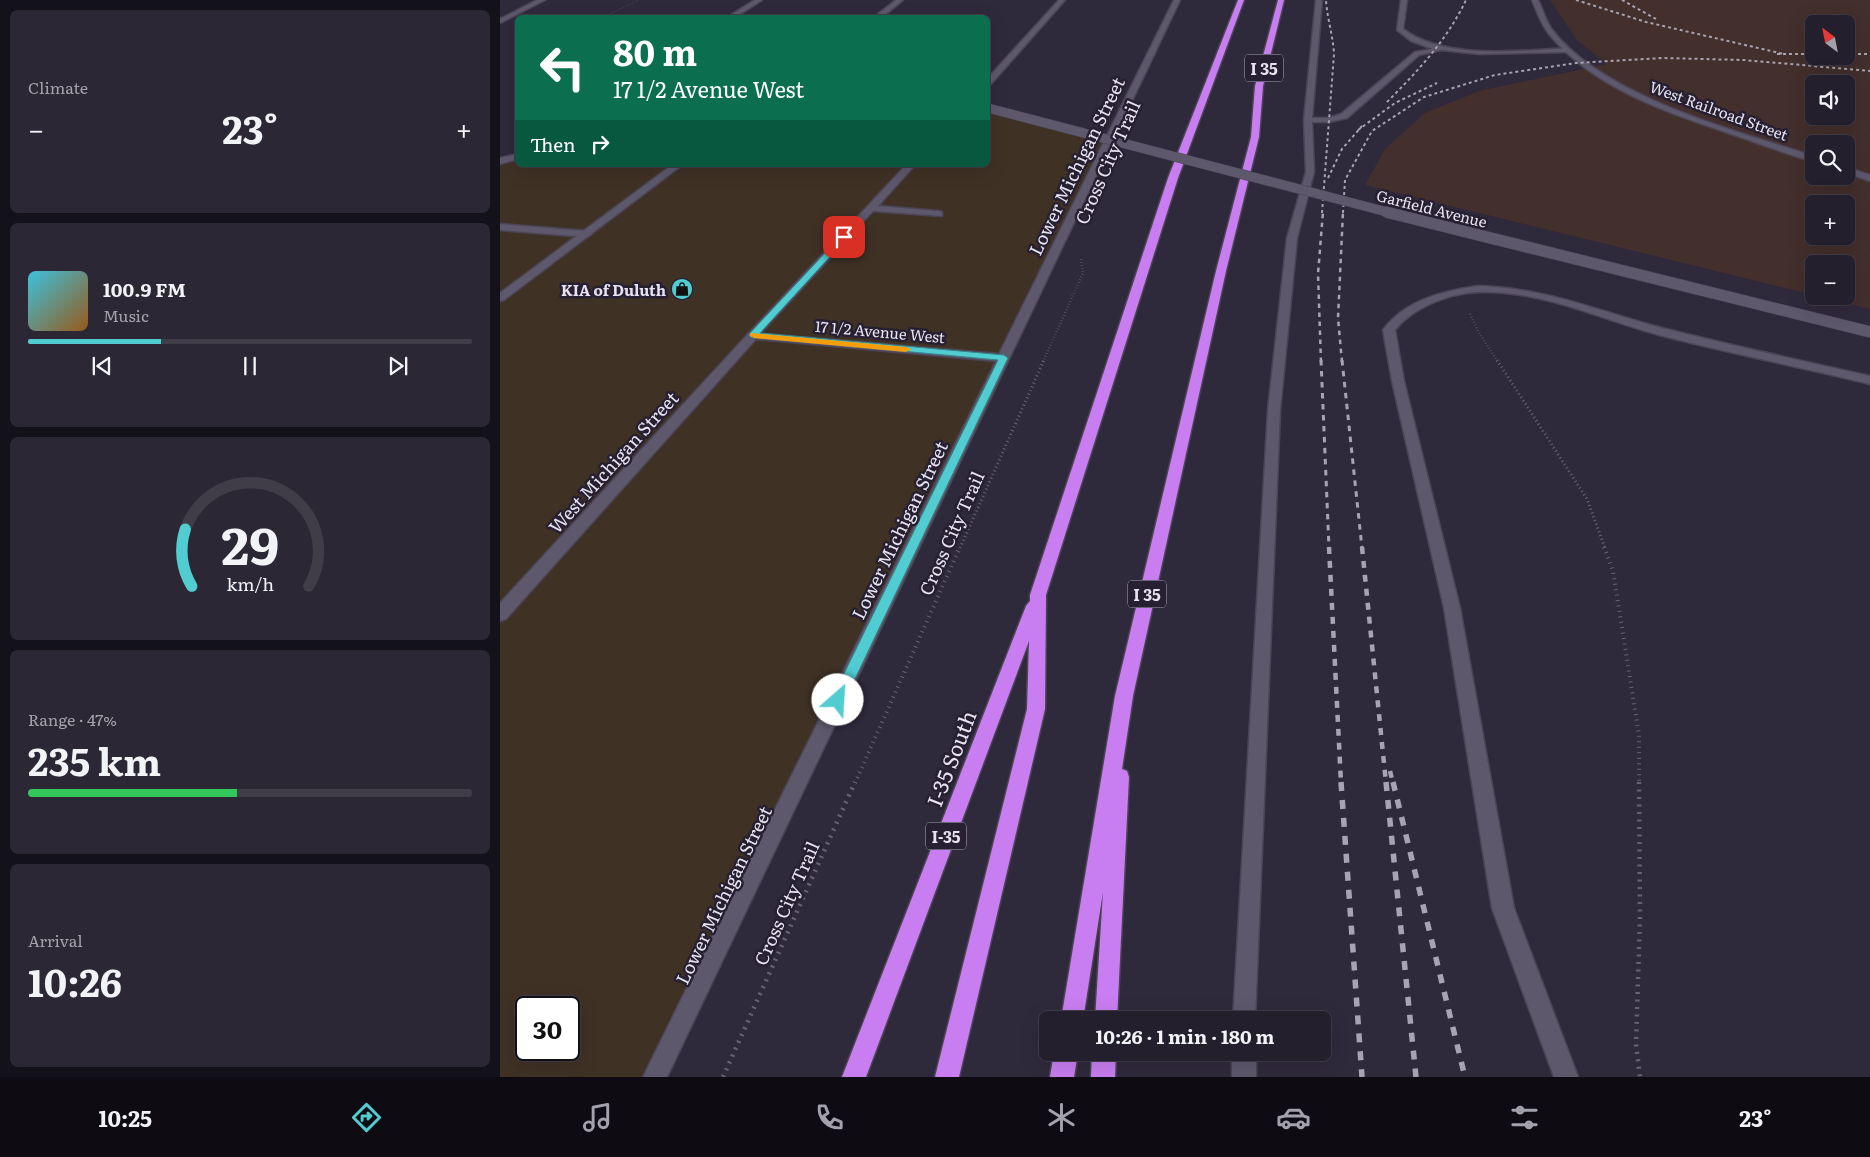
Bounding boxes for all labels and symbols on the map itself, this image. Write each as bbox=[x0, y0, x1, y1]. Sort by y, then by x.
north arrow bbox=[1805, 15, 1855, 65]
road number: I 35 bbox=[1245, 54, 1283, 82]
street label: Lower Michigan Street bbox=[1021, 72, 1131, 260]
street label: West Railroad Street bbox=[1647, 74, 1791, 146]
street label: Cross City Trail bbox=[1068, 96, 1146, 228]
street label: Garfield Avenue bbox=[1374, 183, 1490, 233]
pin bbox=[823, 216, 865, 258]
shop icon: KIA of Duluth bbox=[670, 277, 694, 301]
place label: KIA of Duluth bbox=[561, 278, 666, 301]
street label: 17 1/2 Avenue West bbox=[814, 314, 946, 348]
street label: West Michigan Street bbox=[542, 384, 685, 539]
street label: Lower Michigan Street bbox=[844, 436, 954, 624]
street label: Cross City Trail bbox=[912, 467, 990, 599]
road number: I 35 bbox=[1128, 580, 1166, 608]
position arrow bbox=[811, 673, 863, 725]
street label: I-35 South bbox=[917, 705, 983, 811]
street label: Lower Michigan Street bbox=[668, 801, 778, 989]
road number: I-35 bbox=[926, 822, 966, 849]
street label: Cross City Trail bbox=[747, 837, 825, 969]
speed limit sign: 30 bbox=[515, 996, 580, 1061]

